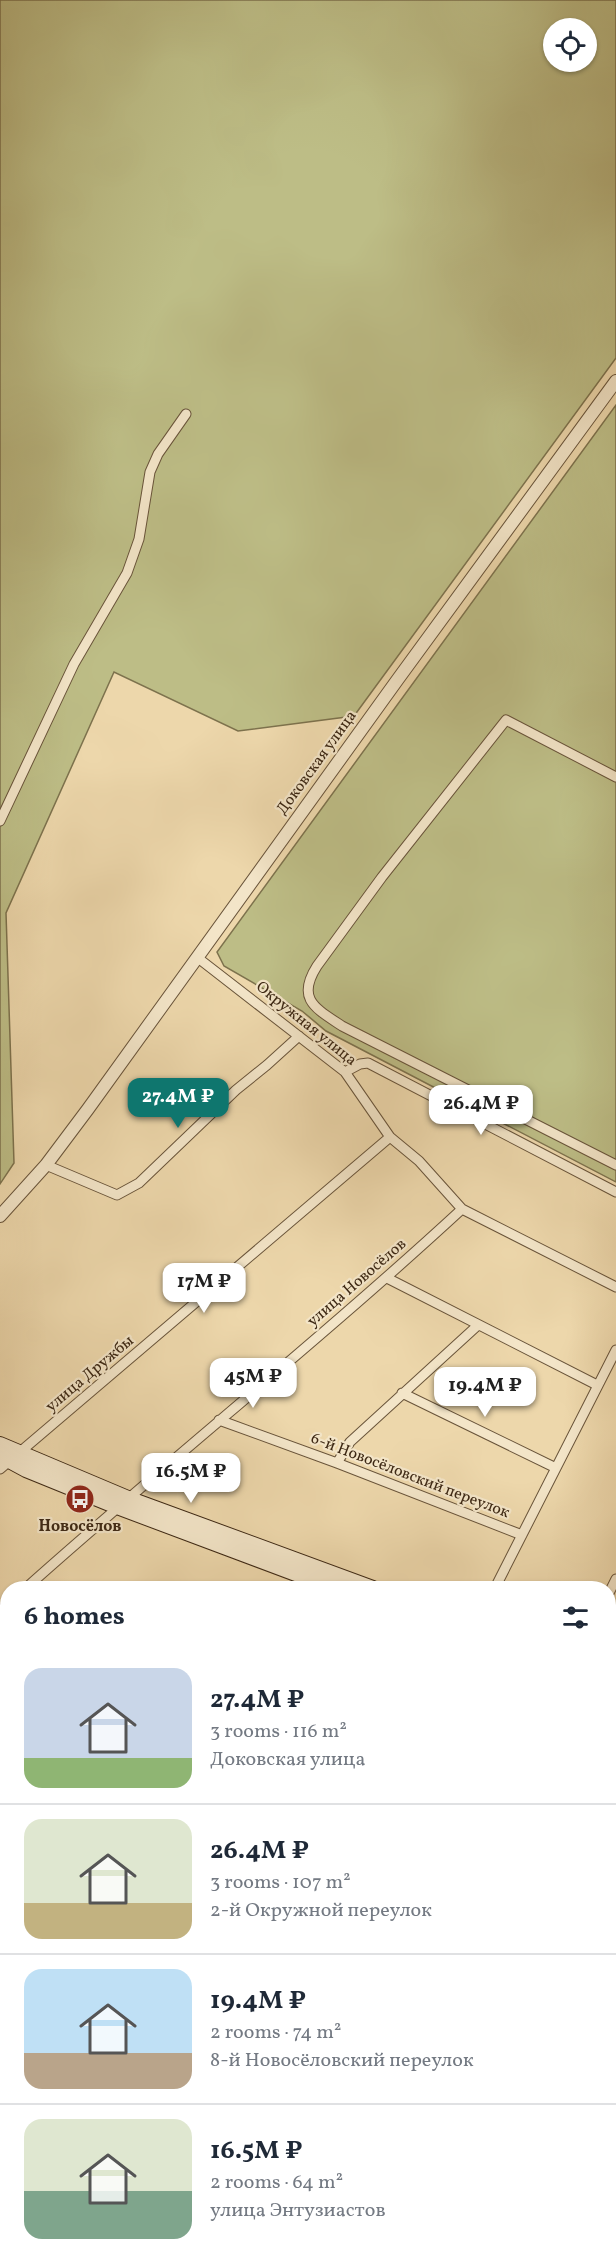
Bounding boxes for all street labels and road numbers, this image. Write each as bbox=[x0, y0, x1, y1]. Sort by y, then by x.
street label: Доковская улица bbox=[272, 706, 362, 820]
street label: Окружная улица bbox=[251, 976, 361, 1072]
street label: улица Новосёлов bbox=[303, 1234, 411, 1332]
street label: улица Дружбы bbox=[41, 1330, 139, 1418]
street label: 6-й Новосёловский переулок bbox=[307, 1428, 513, 1524]

